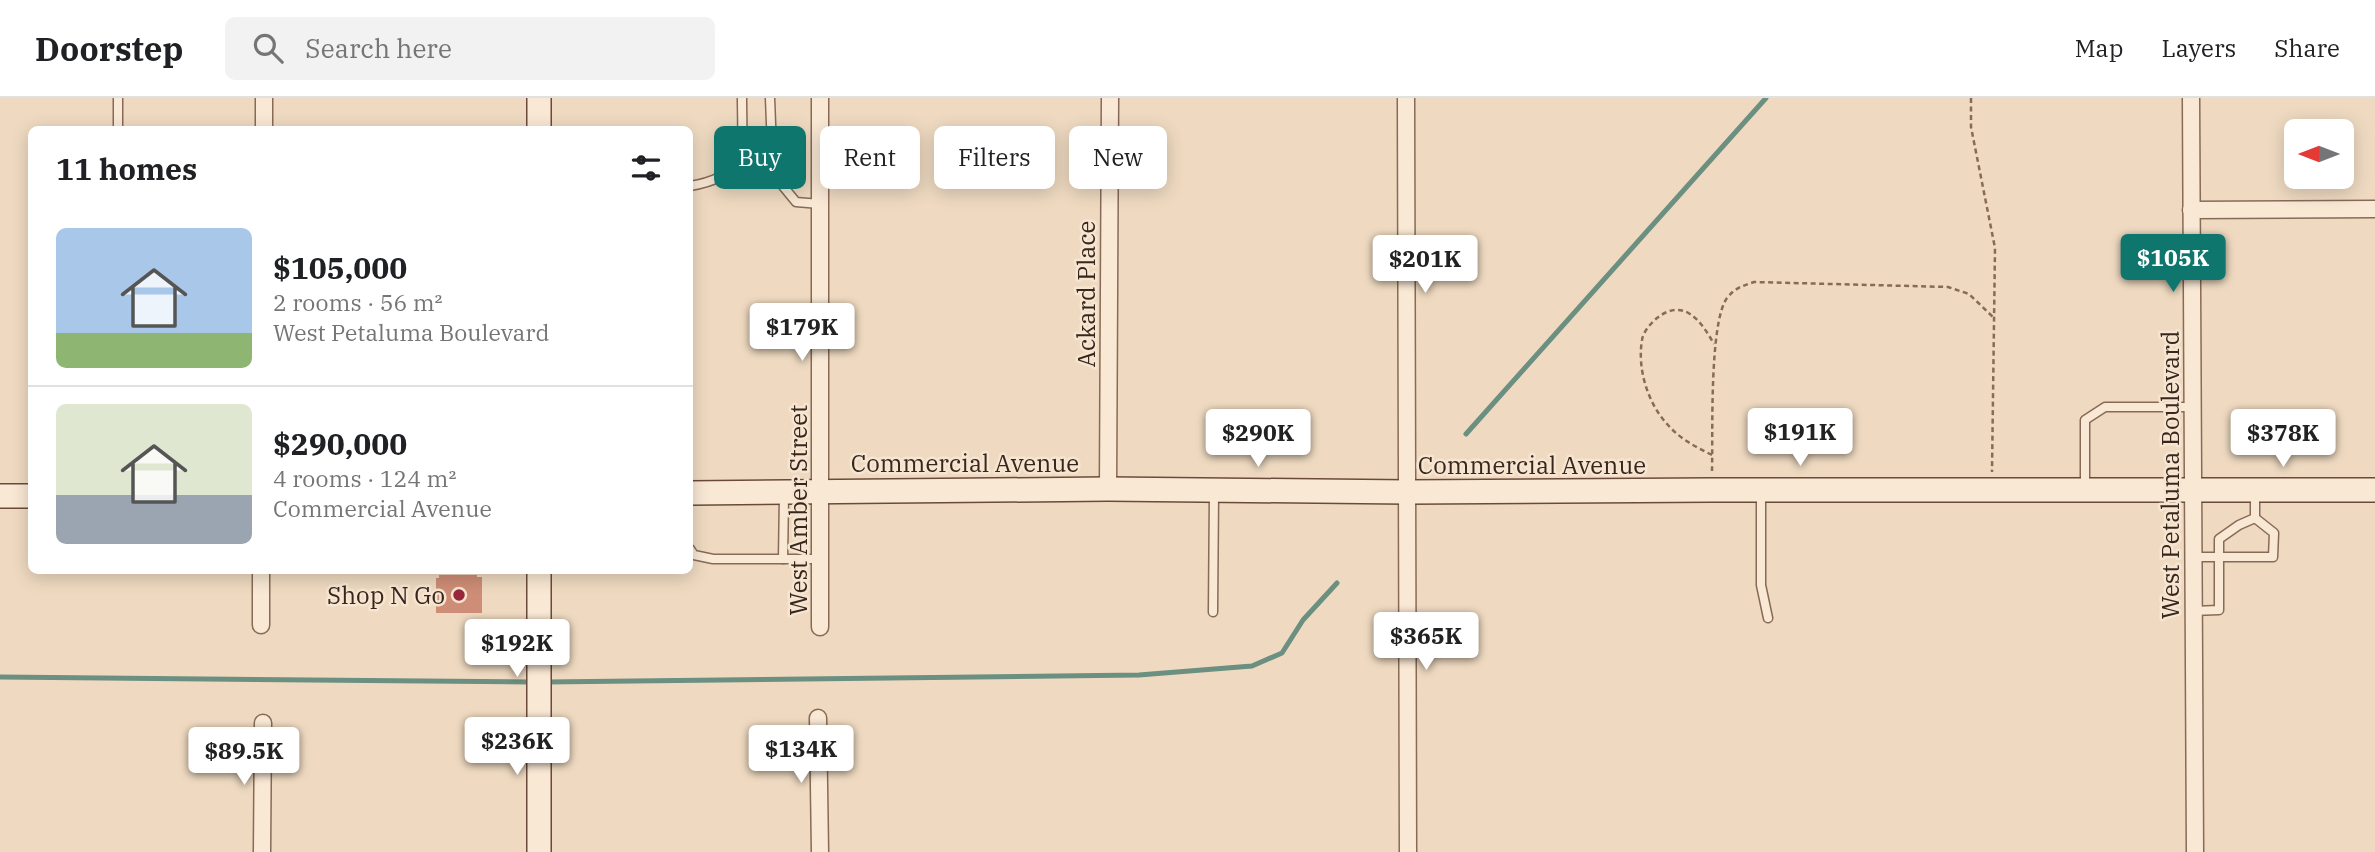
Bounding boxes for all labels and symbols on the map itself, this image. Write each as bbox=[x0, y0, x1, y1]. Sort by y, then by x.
north arrow bbox=[2284, 119, 2354, 189]
street label: Ackard Place bbox=[1070, 221, 1102, 367]
pin: $105K bbox=[2124, 234, 2222, 294]
pin: $201K bbox=[1376, 236, 1474, 295]
pin: $179K bbox=[753, 303, 851, 363]
street label: West Petaluma Boulevard bbox=[2154, 331, 2186, 619]
street label: West Amber Street bbox=[782, 404, 814, 616]
pin: $191K bbox=[1751, 408, 1849, 468]
pin: $290K bbox=[1209, 410, 1307, 469]
pin: $378K bbox=[2234, 410, 2332, 469]
street label: Commercial Avenue bbox=[851, 447, 1079, 479]
street label: Commercial Avenue bbox=[1418, 449, 1646, 481]
place label: Shop N Go bbox=[327, 579, 445, 611]
marker: Shop N Go bbox=[451, 587, 467, 603]
pin: $365K bbox=[1377, 612, 1475, 672]
pin: $192K bbox=[468, 620, 566, 679]
pin: $236K bbox=[468, 718, 566, 777]
pin: $134K bbox=[752, 726, 850, 785]
pin: $89.5K bbox=[187, 728, 301, 787]

